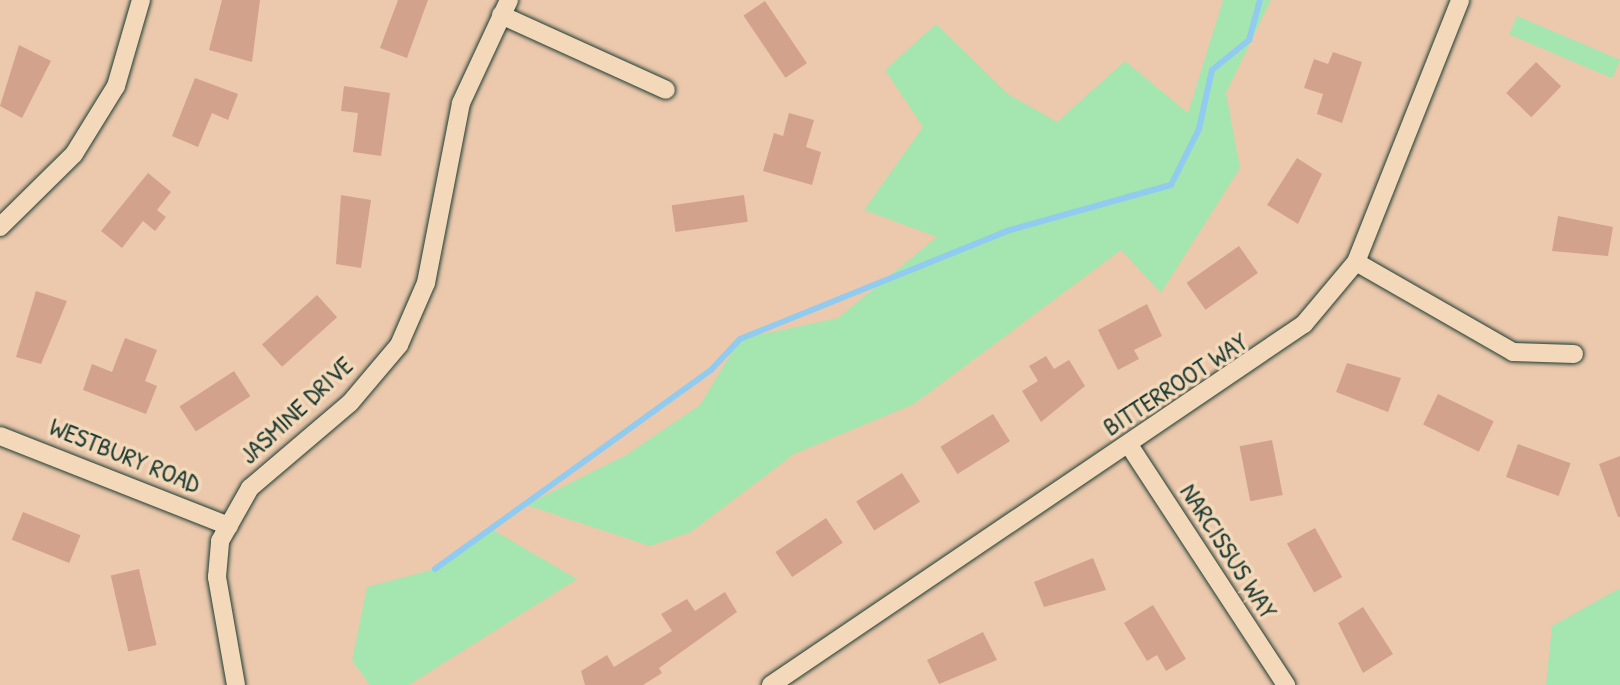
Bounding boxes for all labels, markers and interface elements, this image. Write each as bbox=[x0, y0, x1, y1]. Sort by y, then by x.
street label: BITTERROOT WAY bbox=[1097, 326, 1253, 442]
street label: JASMINE DRIVE bbox=[233, 350, 359, 470]
street label: WESTBURY ROAD bbox=[45, 411, 205, 499]
street label: NARCISSUS WAY bbox=[1174, 478, 1284, 624]

